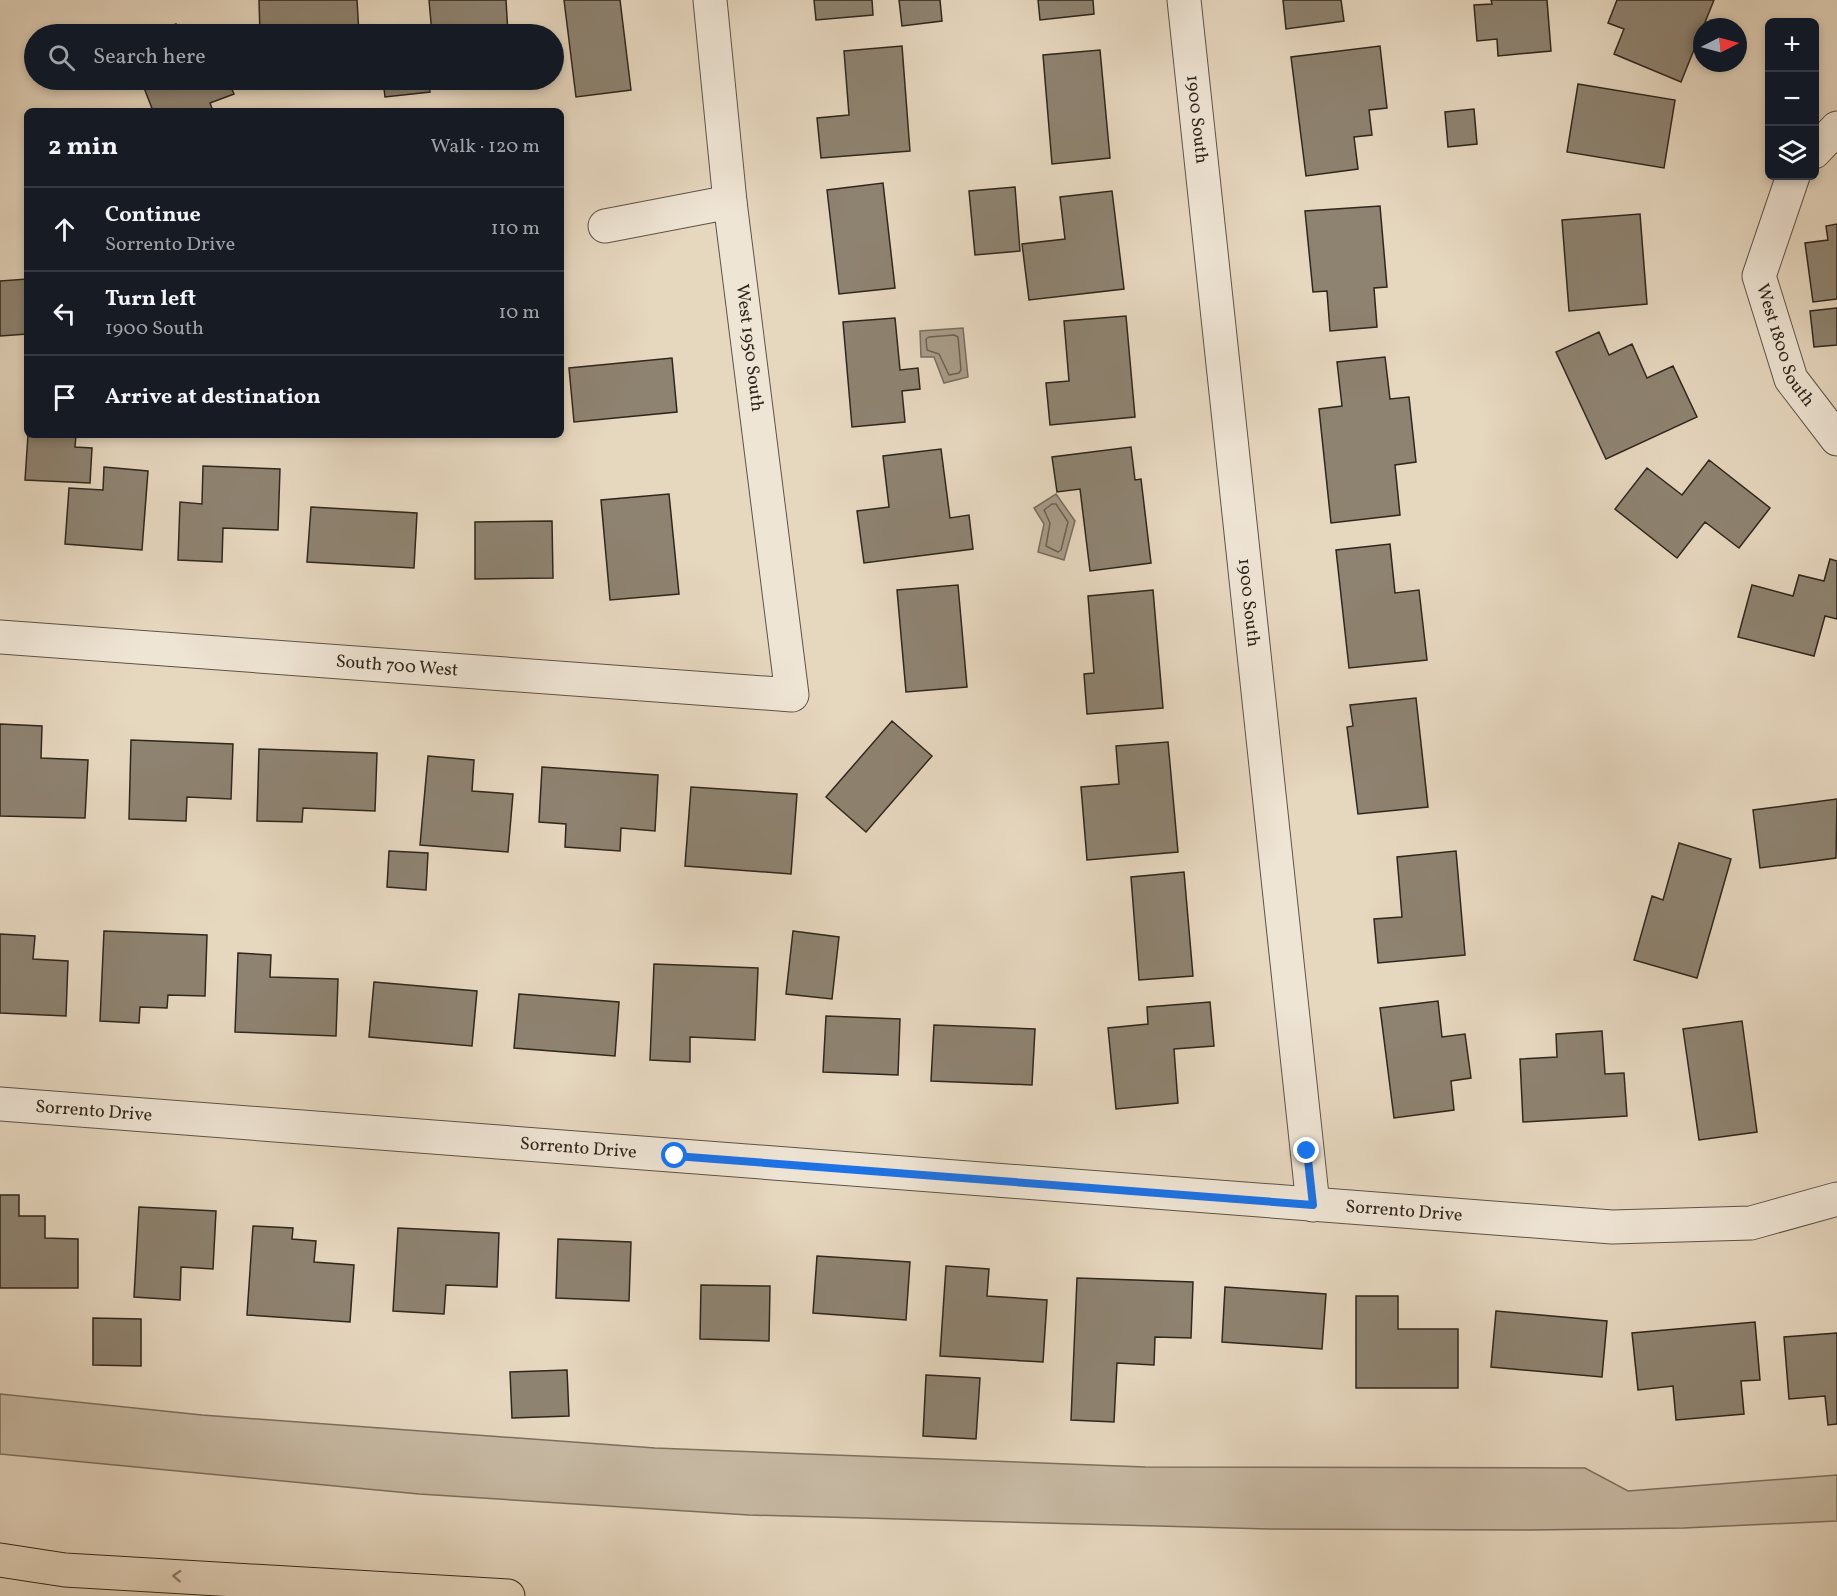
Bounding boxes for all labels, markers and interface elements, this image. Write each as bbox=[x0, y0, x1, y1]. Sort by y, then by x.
north arrow bbox=[1693, 18, 1747, 72]
map controls bbox=[1765, 18, 1819, 180]
button: + bbox=[1765, 18, 1819, 72]
search box bbox=[24, 24, 564, 90]
icon: search bbox=[45, 41, 78, 74]
text: Search here bbox=[93, 42, 206, 73]
button: − bbox=[1765, 72, 1819, 126]
street label: 1900 South bbox=[1180, 74, 1214, 165]
button: layers bbox=[1765, 126, 1819, 180]
text: 2 min bbox=[48, 129, 118, 165]
text: Walk · 120 m bbox=[431, 133, 540, 161]
text: Continue bbox=[105, 200, 201, 231]
icon: ahead bbox=[48, 213, 81, 246]
text: 110 m bbox=[491, 215, 540, 243]
text: Sorrento Drive bbox=[105, 231, 235, 259]
street label: West 1800 South bbox=[1750, 281, 1821, 412]
street label: West 1950 South bbox=[729, 283, 769, 413]
text: Turn left bbox=[105, 284, 196, 315]
icon: left bbox=[48, 297, 81, 330]
text: 10 m bbox=[499, 299, 540, 327]
text: 1900 South bbox=[105, 315, 204, 343]
icon: arrive bbox=[48, 381, 81, 414]
text: Arrive at destination bbox=[105, 382, 321, 413]
street label: 1900 South bbox=[1231, 557, 1266, 648]
street label: South 700 West bbox=[335, 649, 459, 683]
street label: Sorrento Drive bbox=[34, 1094, 153, 1128]
street label: Sorrento Drive bbox=[519, 1131, 638, 1165]
route end bbox=[1293, 1137, 1319, 1163]
route start bbox=[661, 1142, 687, 1168]
street label: Sorrento Drive bbox=[1345, 1194, 1463, 1228]
one-way arrow bbox=[172, 1570, 181, 1583]

